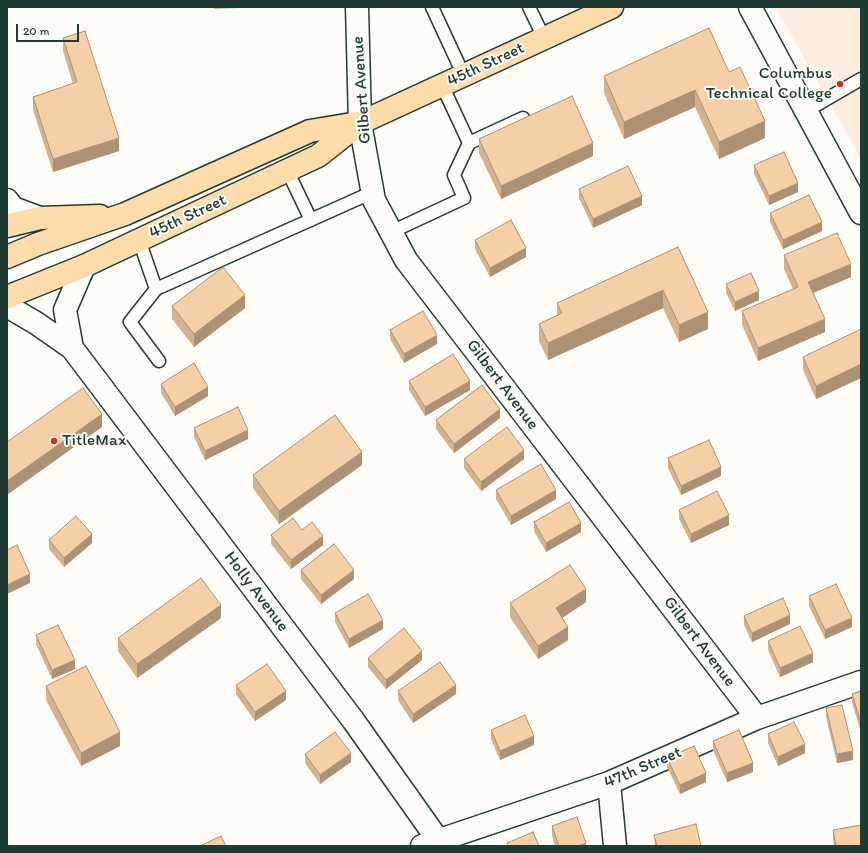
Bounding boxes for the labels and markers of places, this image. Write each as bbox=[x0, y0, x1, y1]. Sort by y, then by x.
place label: Columbus Technical College bbox=[706, 64, 832, 104]
marker: Columbus Technical College bbox=[835, 79, 845, 89]
place label: TitleMax bbox=[62, 431, 126, 451]
marker: TitleMax bbox=[49, 436, 59, 446]

